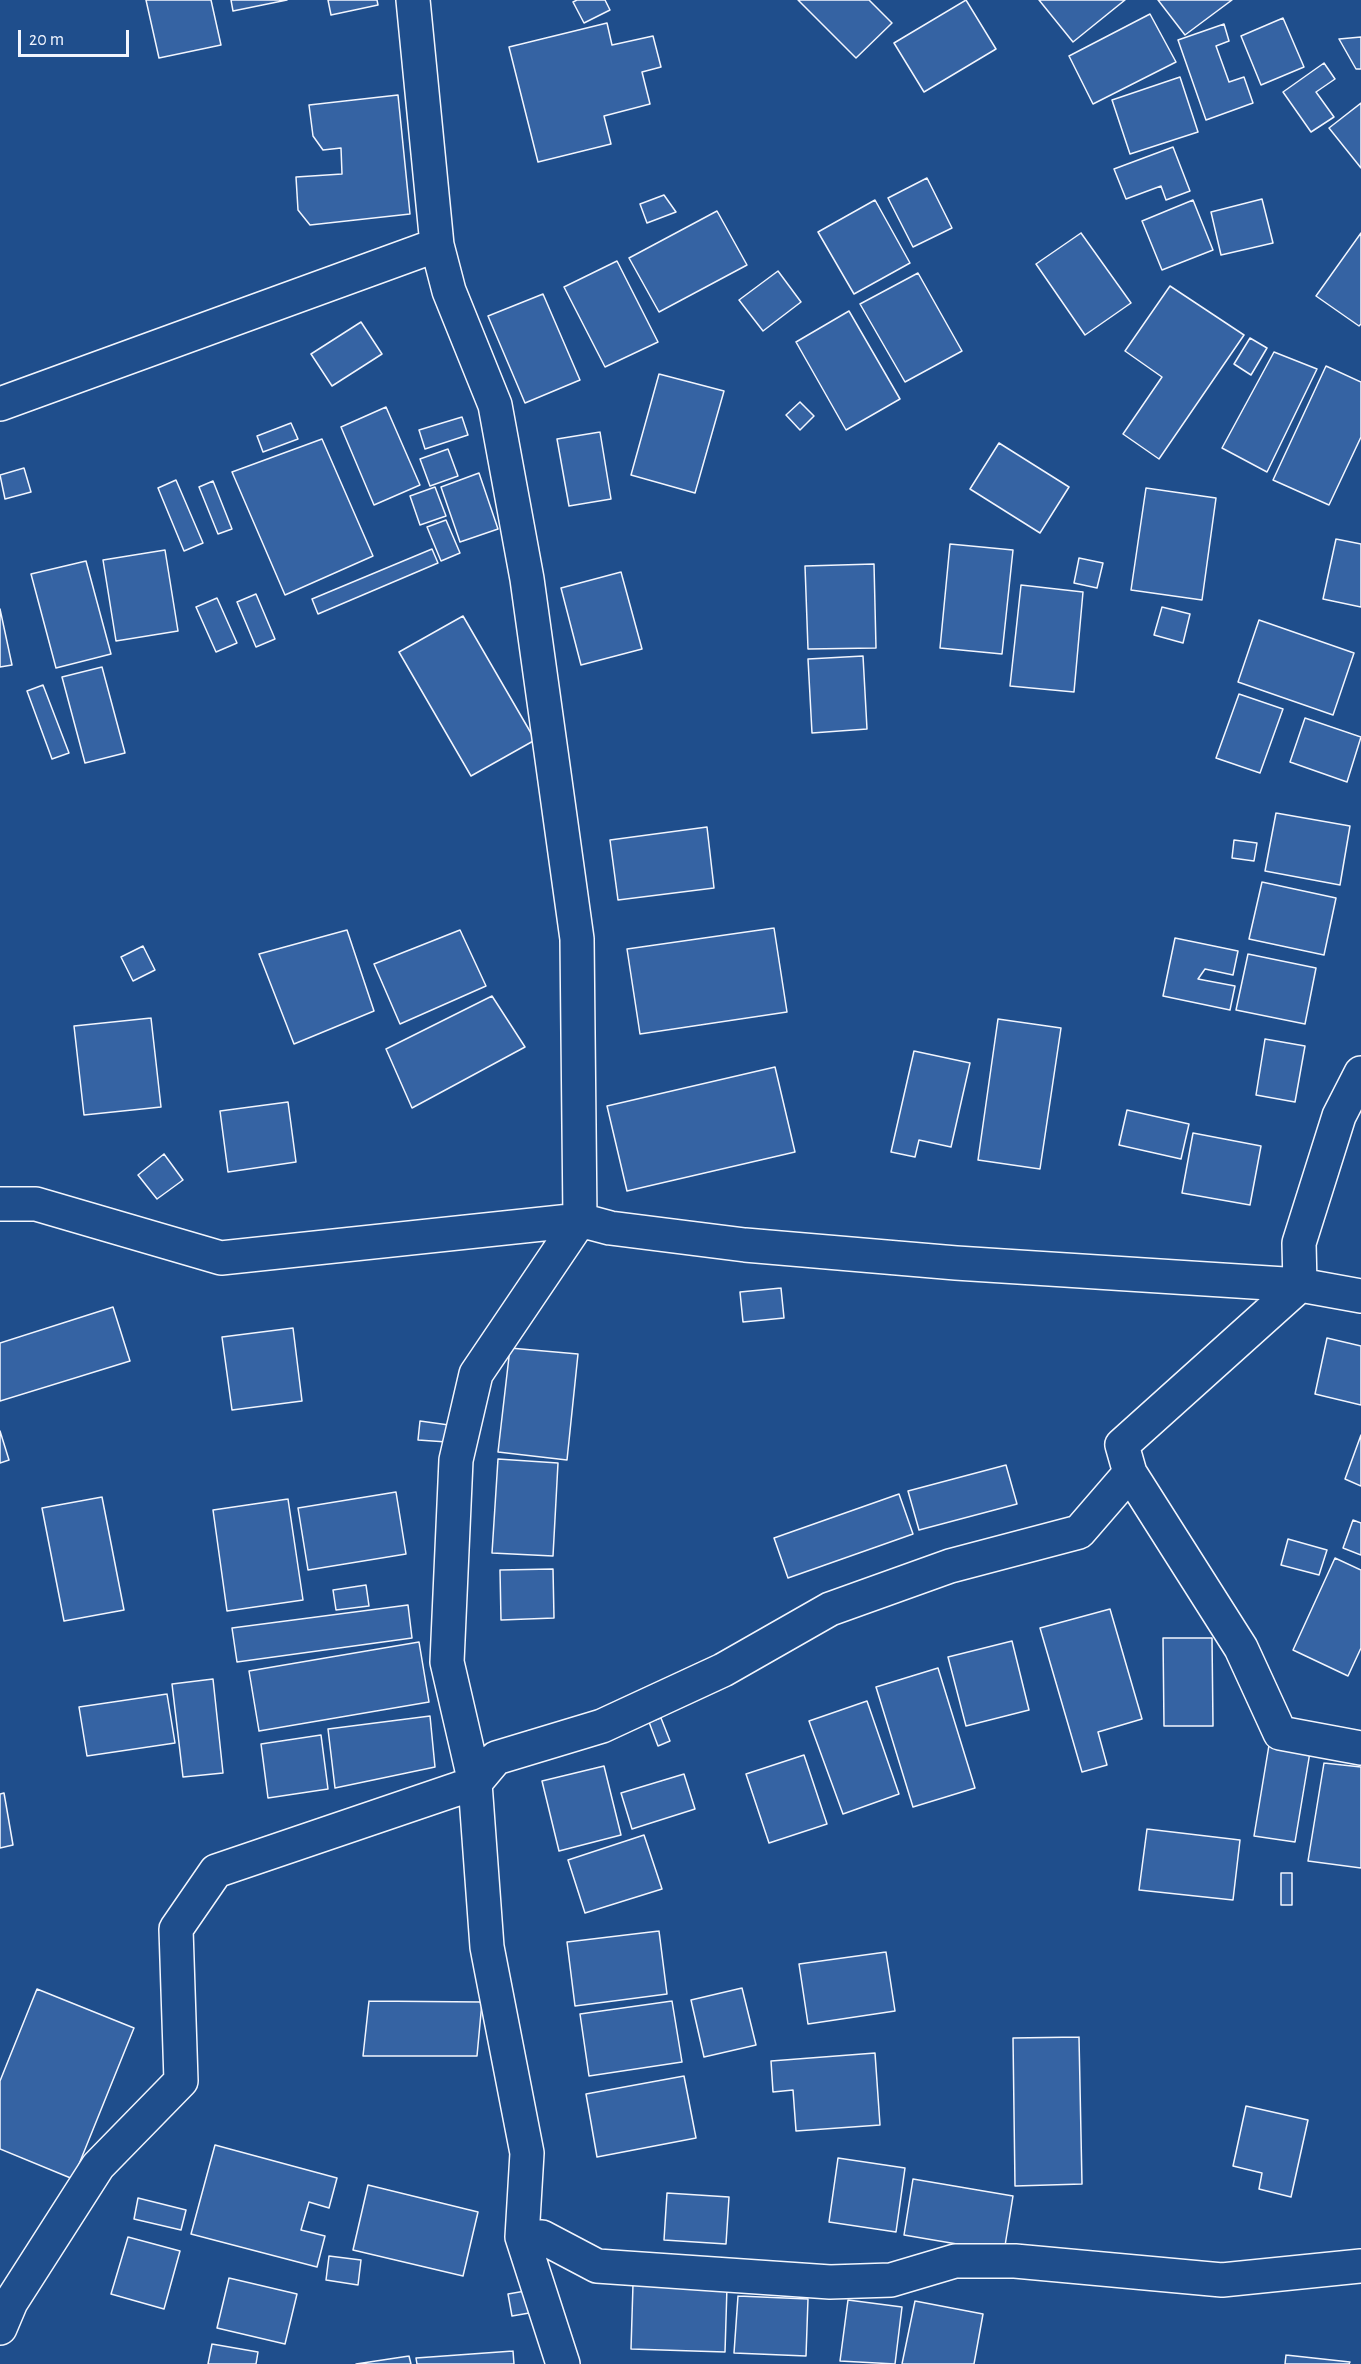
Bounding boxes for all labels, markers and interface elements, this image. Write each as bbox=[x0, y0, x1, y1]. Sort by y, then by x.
scale bar bbox=[21, 18, 132, 56]
text: 20 m bbox=[29, 31, 64, 49]

